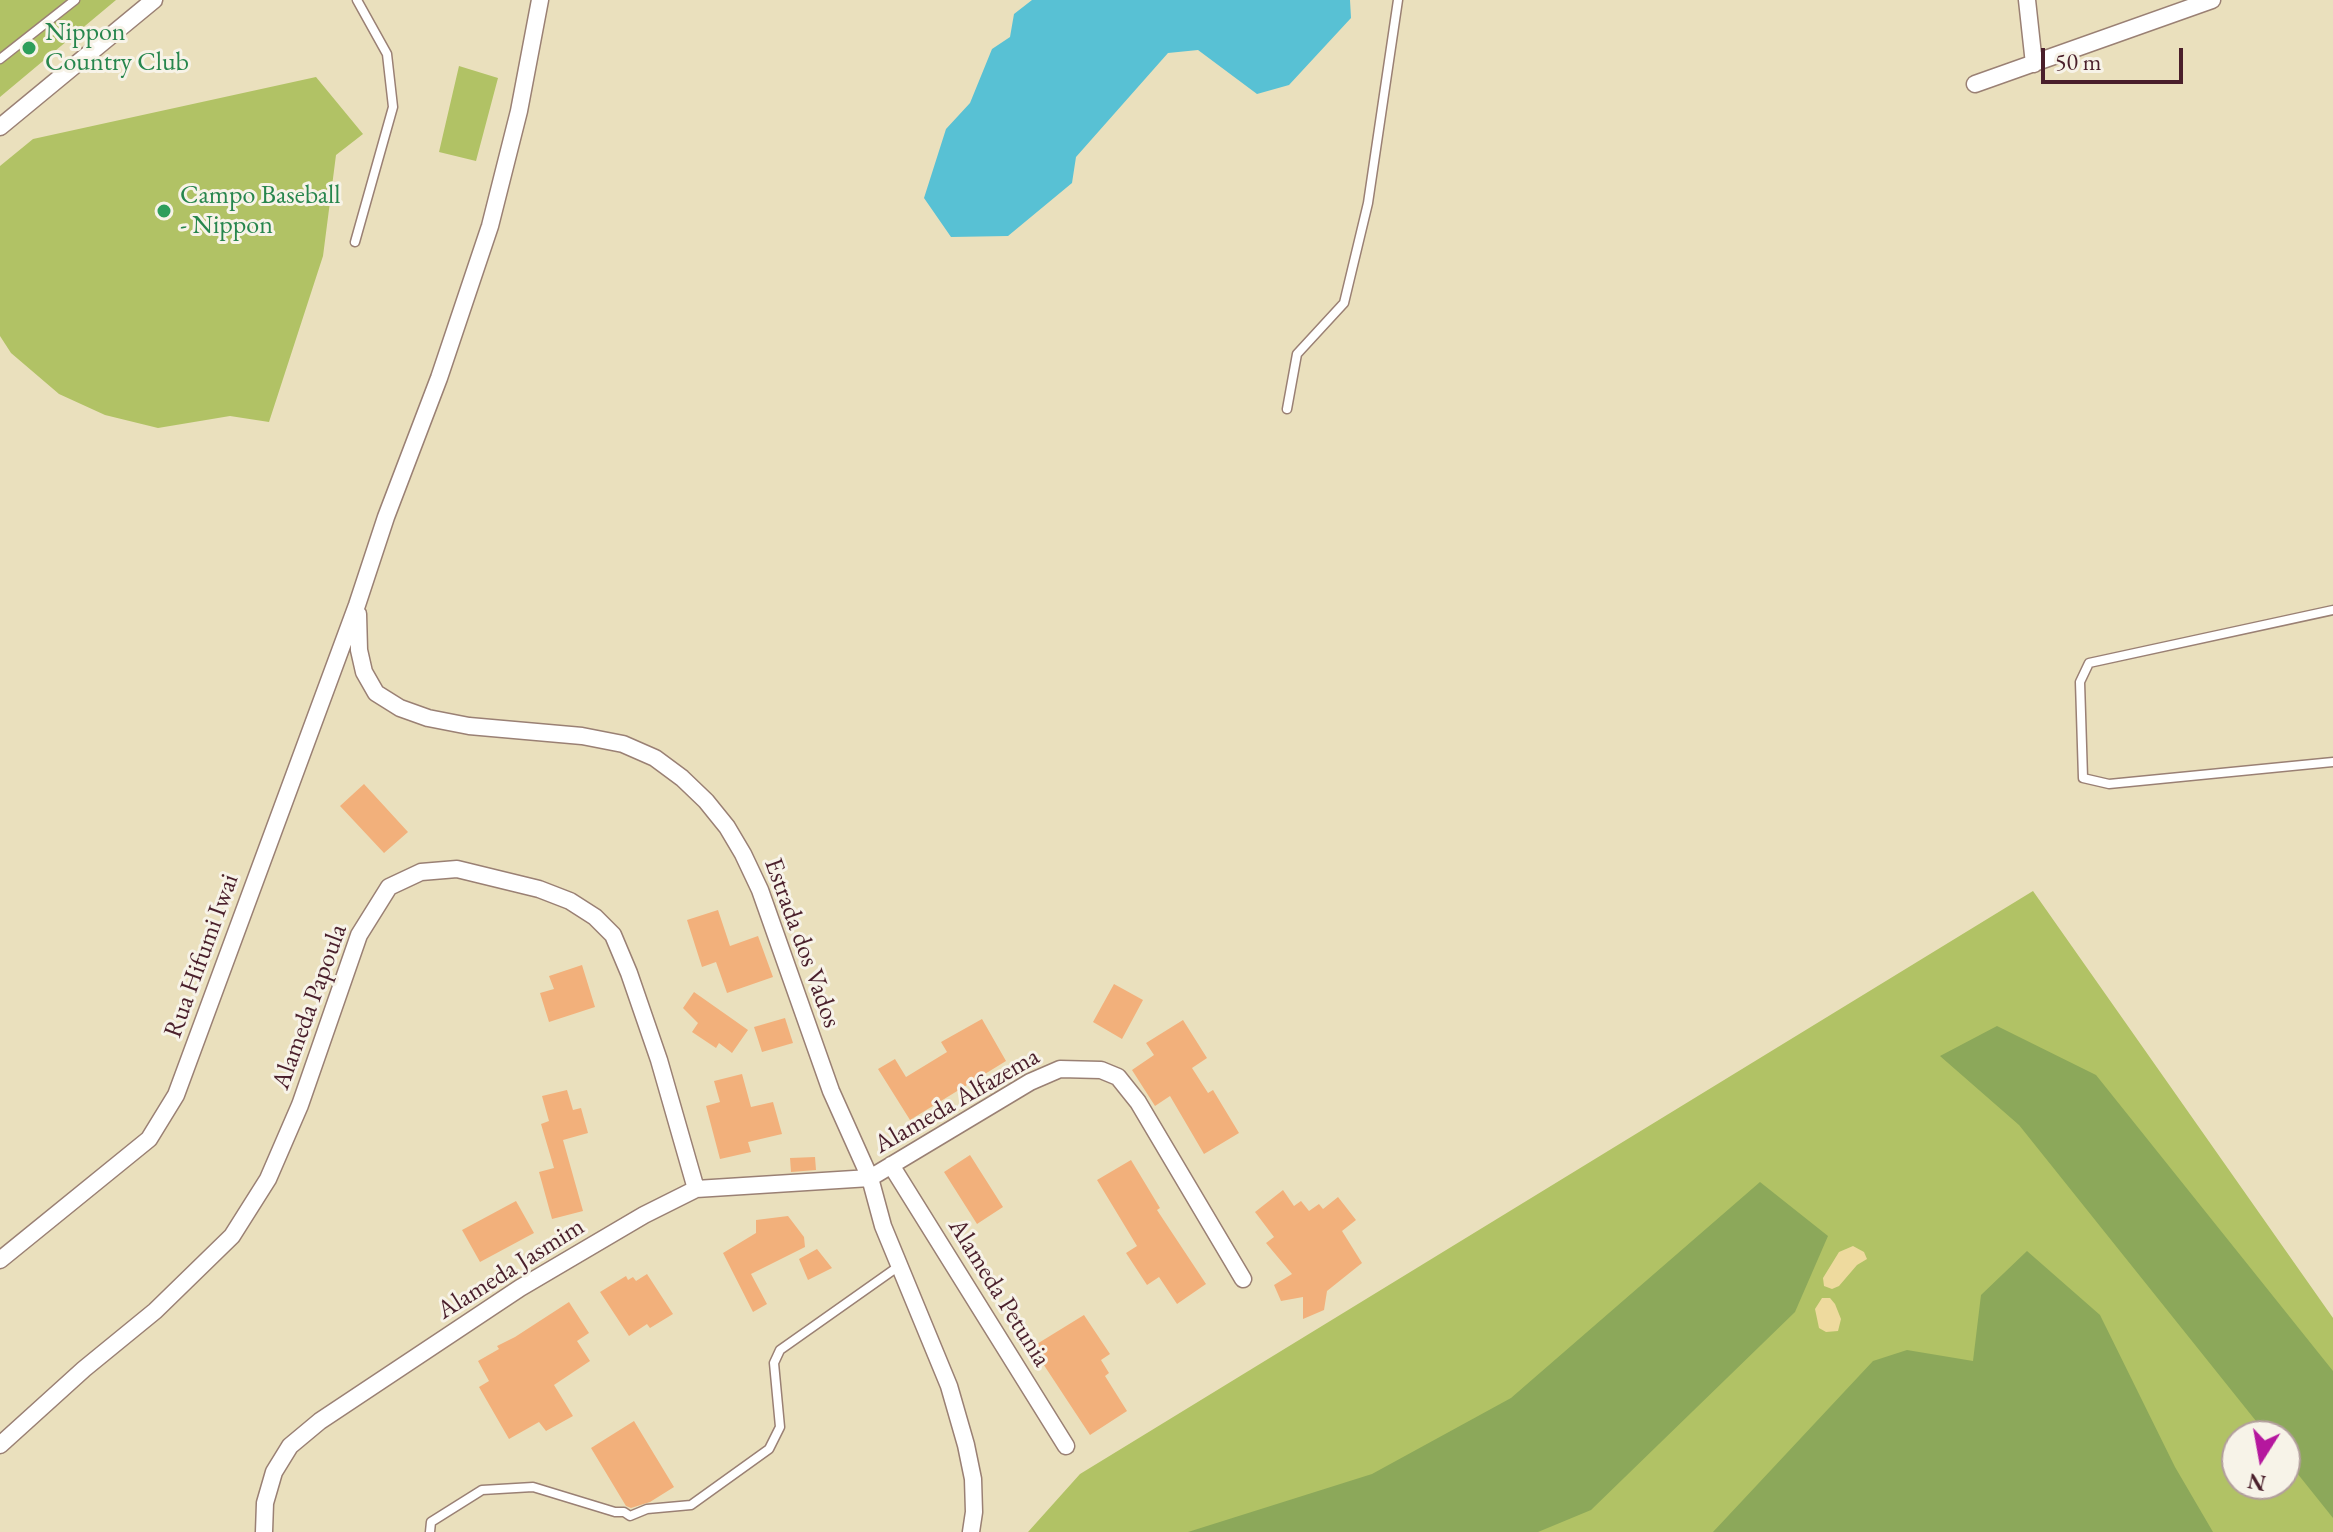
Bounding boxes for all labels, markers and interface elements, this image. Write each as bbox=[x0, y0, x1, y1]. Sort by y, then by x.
place label: Nippon Country Club bbox=[45, 17, 189, 78]
scale bar bbox=[2045, 32, 2187, 82]
marker: Nippon Country Club bbox=[20, 39, 38, 57]
text: 50 m bbox=[2055, 46, 2102, 77]
place label: Campo Baseball - Nippon bbox=[180, 180, 341, 242]
marker: Campo Baseball - Nippon bbox=[155, 202, 173, 220]
street label: Estrada dos Vados bbox=[757, 854, 847, 1032]
street label: Rua Hifumi Iwai bbox=[158, 870, 246, 1042]
street label: Alameda Papoula bbox=[266, 920, 354, 1094]
street label: Alameda Alfazema bbox=[869, 1041, 1045, 1161]
street label: Alameda Jasmim bbox=[432, 1211, 590, 1327]
street label: Alameda Petunia bbox=[941, 1213, 1057, 1373]
north arrow bbox=[2221, 1420, 2301, 1500]
text: N bbox=[2245, 1466, 2268, 1498]

